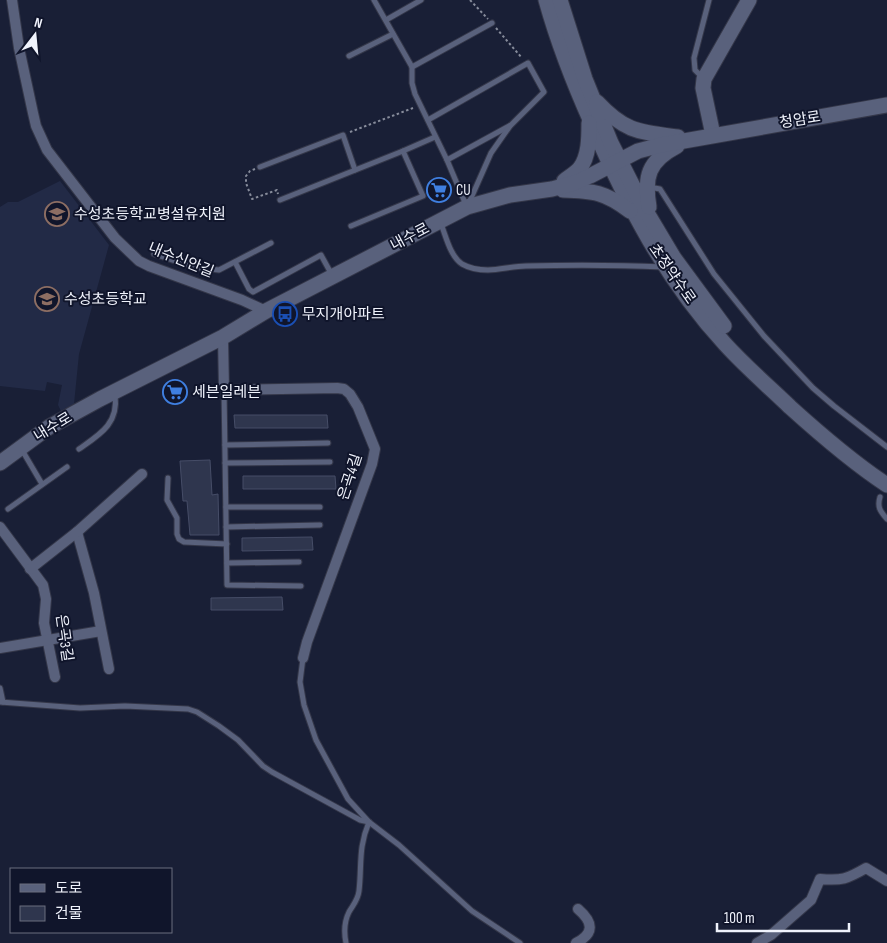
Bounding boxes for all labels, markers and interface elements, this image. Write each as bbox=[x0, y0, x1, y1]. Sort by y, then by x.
north arrow bbox=[10, 10, 60, 60]
text: N bbox=[33, 14, 44, 32]
street label: 청암로 bbox=[778, 107, 822, 133]
supermarket icon: CU bbox=[426, 177, 452, 203]
place label: CU bbox=[456, 181, 471, 200]
school or university icon: 수성초등학교병설유치원 bbox=[44, 201, 70, 227]
place label: 수성초등학교병설유치원 bbox=[74, 205, 226, 224]
street label: 내수로 bbox=[387, 219, 433, 255]
street label: 내수신안길 bbox=[145, 238, 217, 282]
street label: 초정약수로 bbox=[644, 240, 700, 308]
school or university icon: 수성초등학교 bbox=[34, 286, 60, 312]
place label: 수성초등학교 bbox=[64, 290, 147, 309]
bus stop icon: 무지개아파트 bbox=[272, 301, 298, 327]
place label: 무지개아파트 bbox=[302, 305, 385, 324]
supermarket icon: 세븐일레븐 bbox=[162, 379, 188, 405]
place label: 세븐일레븐 bbox=[192, 383, 261, 402]
street label: 내수로 bbox=[30, 408, 76, 446]
street label: 은곡4길 bbox=[334, 451, 366, 503]
street label: 은곡3길 bbox=[51, 613, 77, 663]
legend bbox=[10, 868, 172, 933]
text: 도로 bbox=[55, 879, 83, 898]
scale bar bbox=[717, 900, 850, 932]
text: 건물 bbox=[55, 904, 83, 923]
text: 100 m bbox=[724, 909, 755, 928]

